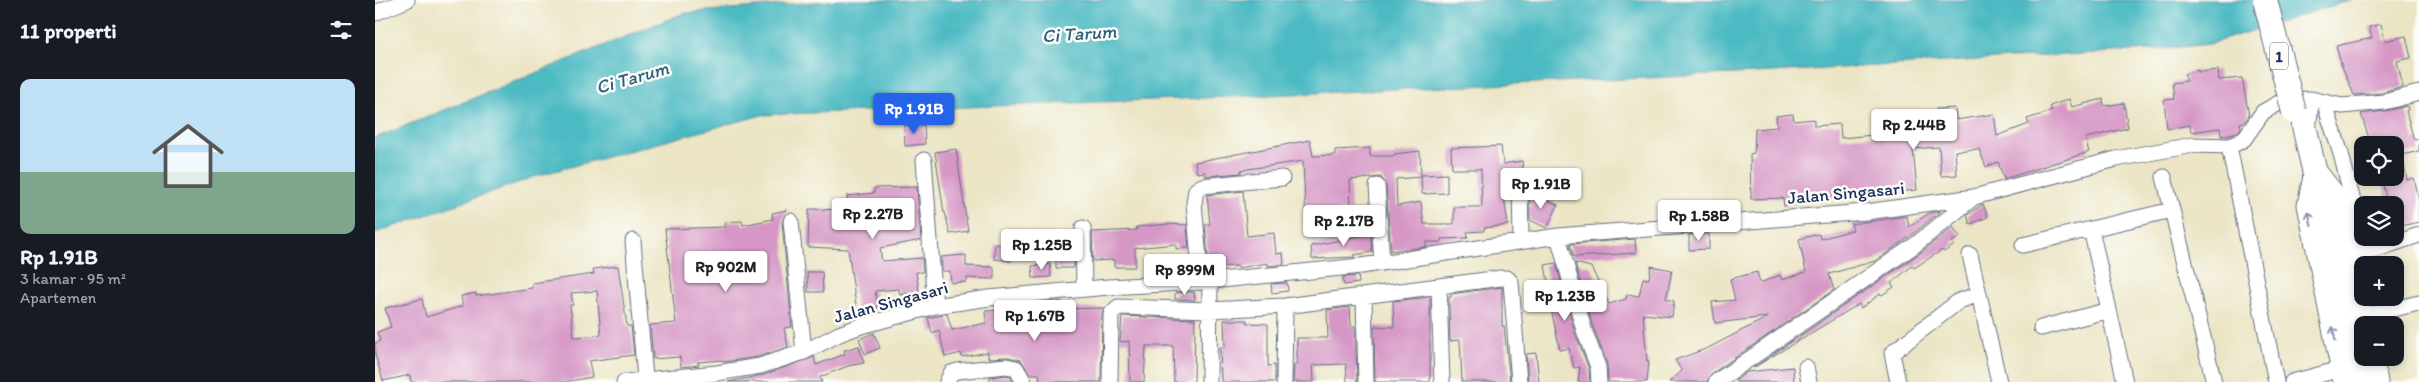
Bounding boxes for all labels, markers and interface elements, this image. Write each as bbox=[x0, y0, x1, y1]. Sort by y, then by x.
icon: filters bbox=[327, 16, 355, 44]
text: 11 properti bbox=[20, 18, 117, 43]
water label: Ci Tarum bbox=[1041, 19, 1118, 48]
road number: 1 bbox=[2270, 42, 2288, 70]
water label: Ci Tarum bbox=[593, 56, 672, 99]
pin: Rp 1.91B bbox=[862, 92, 966, 135]
text: Rp 1.91B bbox=[884, 99, 944, 118]
pin: Rp 2.44B bbox=[1862, 108, 1966, 151]
icon: home bbox=[143, 111, 233, 201]
text: Rp 2.44B bbox=[1882, 115, 1946, 134]
map controls bbox=[2354, 136, 2404, 366]
button: locate bbox=[2354, 136, 2404, 186]
pin: Rp 1.91B bbox=[1489, 168, 1593, 210]
text: Rp 1.91B bbox=[1511, 174, 1571, 193]
street label: Jalan Singasari bbox=[1787, 177, 1905, 209]
button: layers bbox=[2354, 196, 2404, 246]
pin: Rp 2.27B bbox=[821, 198, 925, 240]
pin: Rp 1.58B bbox=[1647, 200, 1751, 242]
text: Rp 2.27B bbox=[843, 204, 903, 223]
pin: Rp 2.17B bbox=[1292, 204, 1396, 247]
text: Rp 1.58B bbox=[1669, 206, 1729, 225]
text: Rp 2.17B bbox=[1314, 211, 1374, 230]
one-way arrow bbox=[2305, 212, 2315, 228]
pin: Rp 1.25B bbox=[990, 228, 1094, 271]
text: Rp 1.25B bbox=[1012, 235, 1072, 254]
text: Rp 1.91B bbox=[20, 244, 98, 269]
pin: Rp 902M bbox=[680, 250, 772, 293]
pin: Rp 899M bbox=[1139, 254, 1231, 296]
button: + bbox=[2354, 256, 2404, 306]
text: Rp 902M bbox=[695, 257, 757, 276]
text: Rp 899M bbox=[1155, 260, 1215, 279]
text: 3 kamar · 95 m² bbox=[20, 269, 126, 288]
street label: Jalan Singasari bbox=[831, 276, 951, 328]
pin: Rp 1.23B bbox=[1513, 280, 1617, 322]
text: Rp 1.23B bbox=[1535, 286, 1595, 305]
text: Apartemen bbox=[20, 288, 96, 307]
pin: Rp 1.67B bbox=[983, 300, 1087, 342]
text: Rp 1.67B bbox=[1005, 306, 1065, 325]
button: − bbox=[2354, 316, 2404, 366]
one-way arrow bbox=[2329, 327, 2338, 343]

